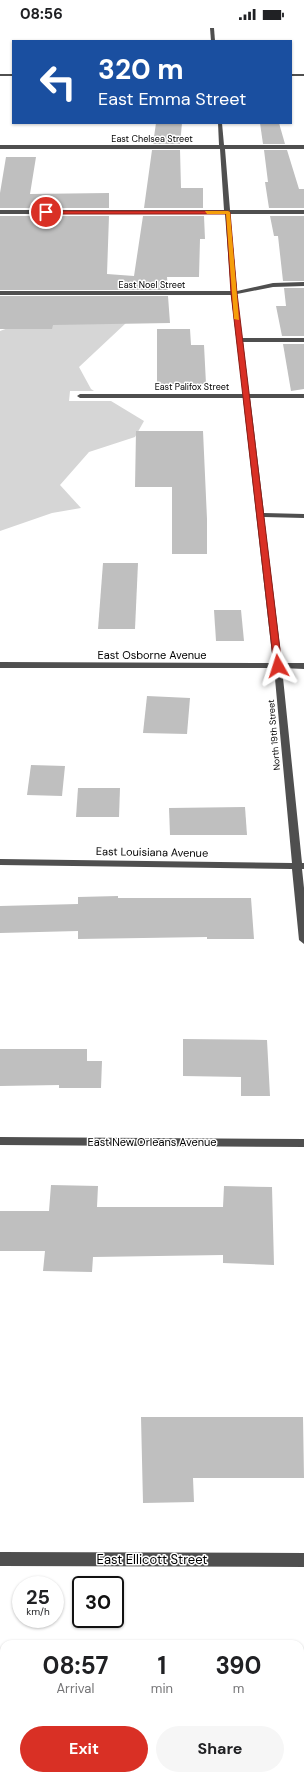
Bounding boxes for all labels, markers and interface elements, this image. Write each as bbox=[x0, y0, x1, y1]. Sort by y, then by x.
text: 08:56 bbox=[20, 4, 63, 24]
text: 320 m bbox=[98, 51, 184, 88]
icon: left bbox=[32, 56, 84, 108]
text: East Emma Street bbox=[98, 87, 246, 111]
street label: East Chelsea Street bbox=[111, 133, 193, 145]
pin bbox=[29, 195, 63, 229]
icon: arrive bbox=[35, 201, 57, 223]
street label: East Noel Street bbox=[119, 279, 186, 291]
street label: East Palifox Street bbox=[155, 381, 230, 393]
position arrow bbox=[257, 645, 299, 687]
street label: East Osborne Avenue bbox=[97, 648, 207, 662]
street label: North 19th Street bbox=[265, 699, 283, 771]
street label: East Louisiana Avenue bbox=[96, 844, 208, 860]
street label: East New Orleans Avenue bbox=[87, 1135, 217, 1149]
street label: East Ellicott Street bbox=[97, 1551, 207, 1568]
speed limit sign: 30 bbox=[72, 1576, 124, 1628]
text: 25 bbox=[26, 1584, 50, 1610]
text: km/h bbox=[26, 1605, 50, 1618]
text: 08:57 bbox=[42, 1650, 108, 1681]
text: 1 bbox=[158, 1650, 166, 1681]
text: 390 bbox=[215, 1650, 262, 1681]
text: Arrival bbox=[56, 1680, 94, 1697]
text: min bbox=[151, 1680, 173, 1697]
text: m bbox=[233, 1680, 244, 1697]
button: Exit bbox=[20, 1726, 148, 1772]
button: Share bbox=[156, 1726, 284, 1772]

